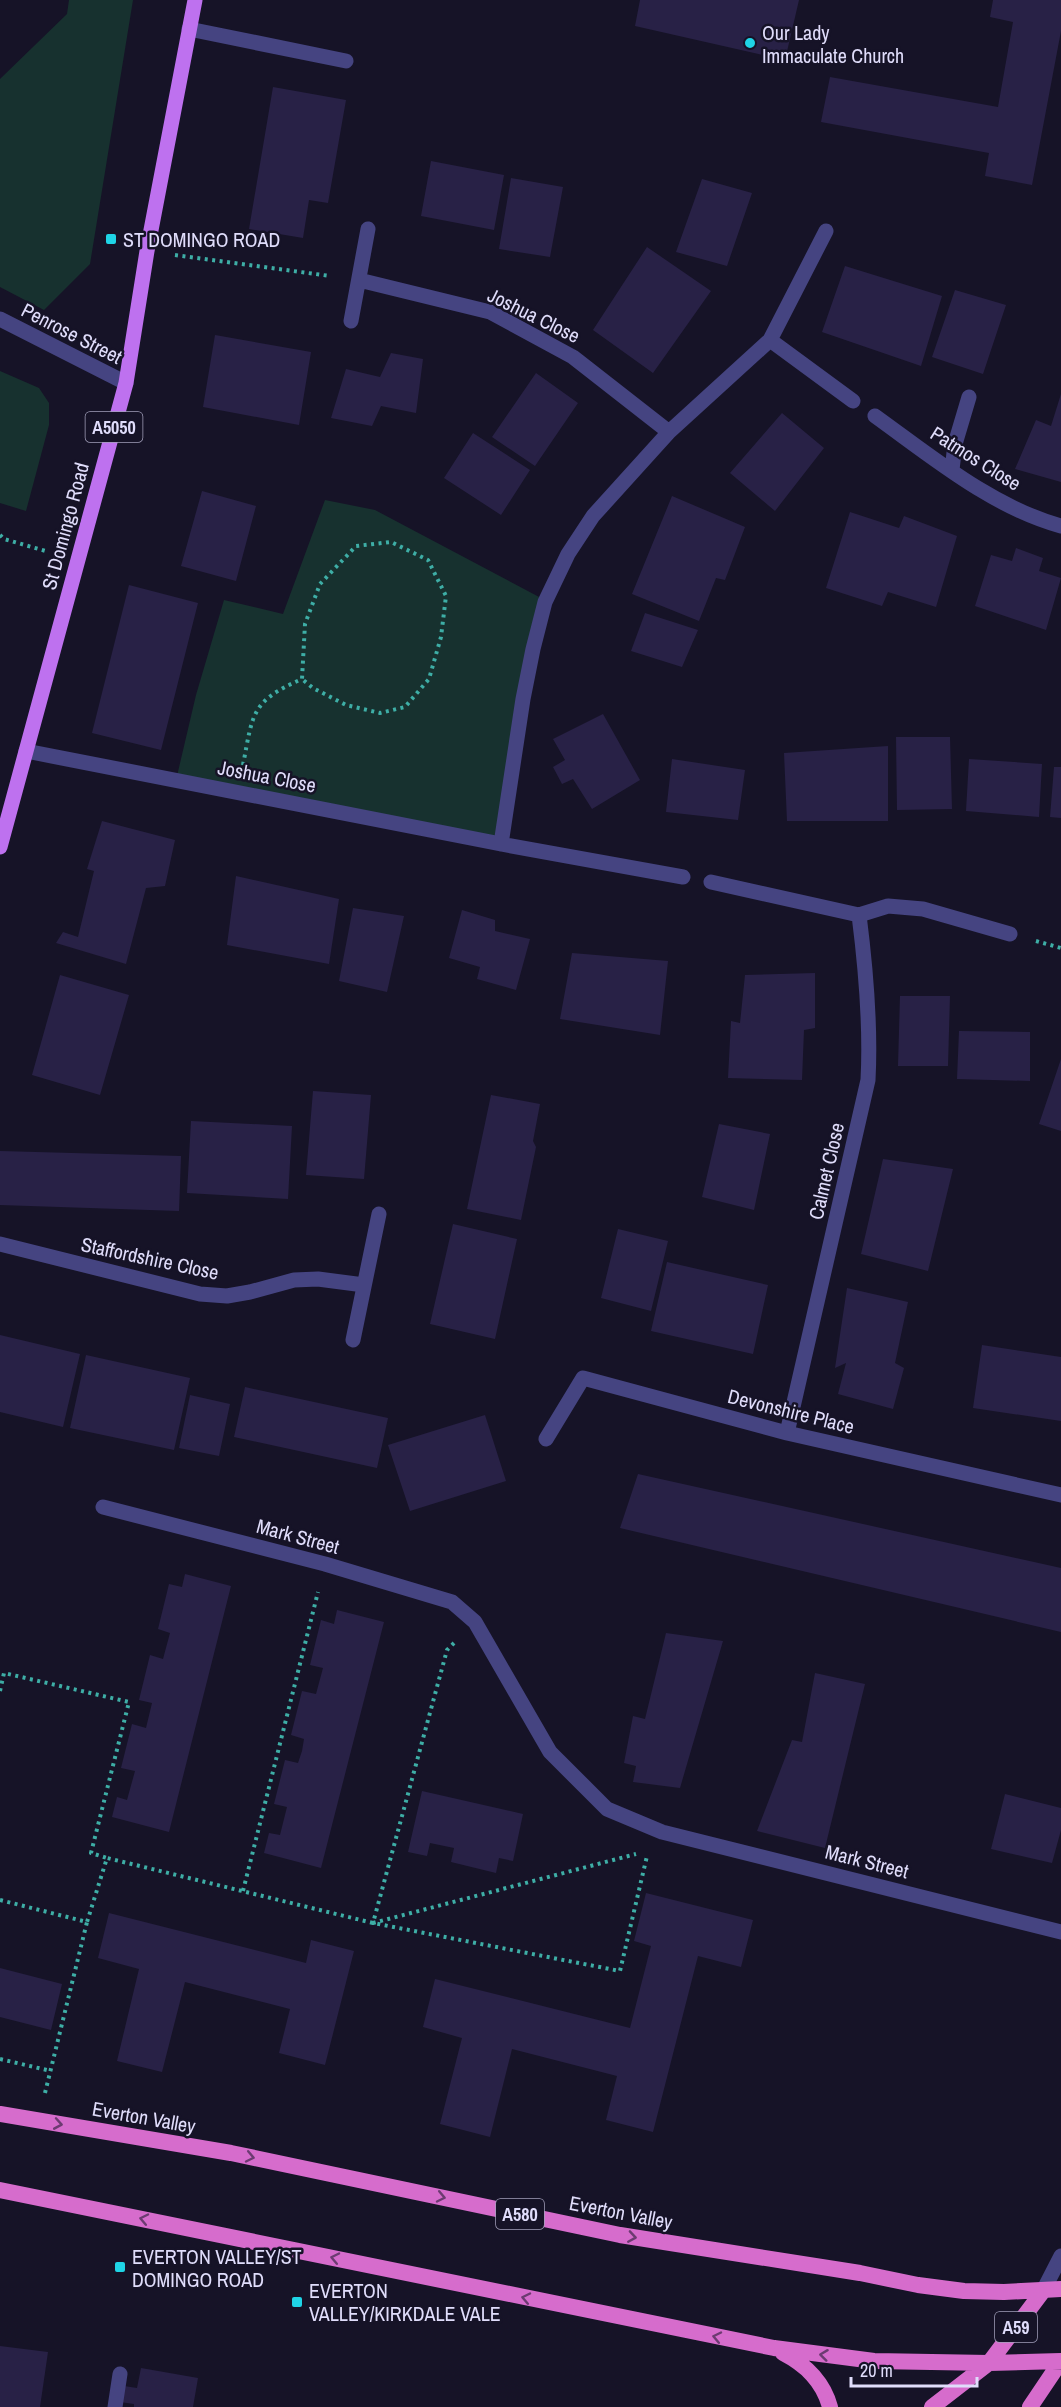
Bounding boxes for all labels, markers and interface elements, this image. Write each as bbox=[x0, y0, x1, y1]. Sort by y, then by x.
place label: Our Lady Immaculate Church bbox=[762, 19, 904, 69]
marker: Our Lady Immaculate Church bbox=[743, 36, 757, 50]
place label: ST DOMINGO ROAD bbox=[123, 226, 280, 253]
marker: ST DOMINGO ROAD bbox=[104, 232, 118, 246]
street label: Joshua Close bbox=[483, 281, 585, 349]
street label: Penrose Street bbox=[17, 296, 127, 370]
road number: A5050 bbox=[86, 412, 142, 442]
street label: Patmos Close bbox=[926, 420, 1026, 496]
street label: St Domingo Road bbox=[35, 460, 95, 592]
street label: Joshua Close bbox=[216, 753, 318, 799]
street label: Calmet Close bbox=[802, 1120, 850, 1222]
street label: Staffordshire Close bbox=[79, 1230, 221, 1286]
street label: Devonshire Place bbox=[725, 1382, 857, 1440]
street label: Mark Street bbox=[254, 1512, 343, 1560]
street label: Mark Street bbox=[823, 1838, 912, 1884]
street label: Everton Valley bbox=[90, 2095, 199, 2140]
one-way arrow bbox=[52, 2117, 62, 2130]
one-way arrow bbox=[245, 2150, 255, 2163]
street label: Everton Valley bbox=[567, 2189, 676, 2235]
one-way arrow bbox=[435, 2190, 445, 2203]
road number: A580 bbox=[496, 2199, 544, 2229]
one-way arrow bbox=[139, 2213, 149, 2226]
one-way arrow bbox=[627, 2230, 636, 2242]
place label: EVERTON VALLEY/ST DOMINGO ROAD bbox=[132, 2243, 302, 2293]
one-way arrow bbox=[330, 2253, 340, 2266]
marker: EVERTON VALLEY/ST DOMINGO ROAD bbox=[113, 2260, 127, 2274]
place label: EVERTON VALLEY/KIRKDALE VALE bbox=[309, 2277, 501, 2327]
one-way arrow bbox=[521, 2292, 531, 2305]
marker: EVERTON VALLEY/KIRKDALE VALE bbox=[290, 2295, 304, 2309]
road number: A59 bbox=[995, 2312, 1037, 2342]
one-way arrow bbox=[712, 2331, 722, 2344]
one-way arrow bbox=[819, 2349, 828, 2361]
scale bar bbox=[851, 2350, 977, 2388]
text: 20 m bbox=[860, 2358, 893, 2383]

